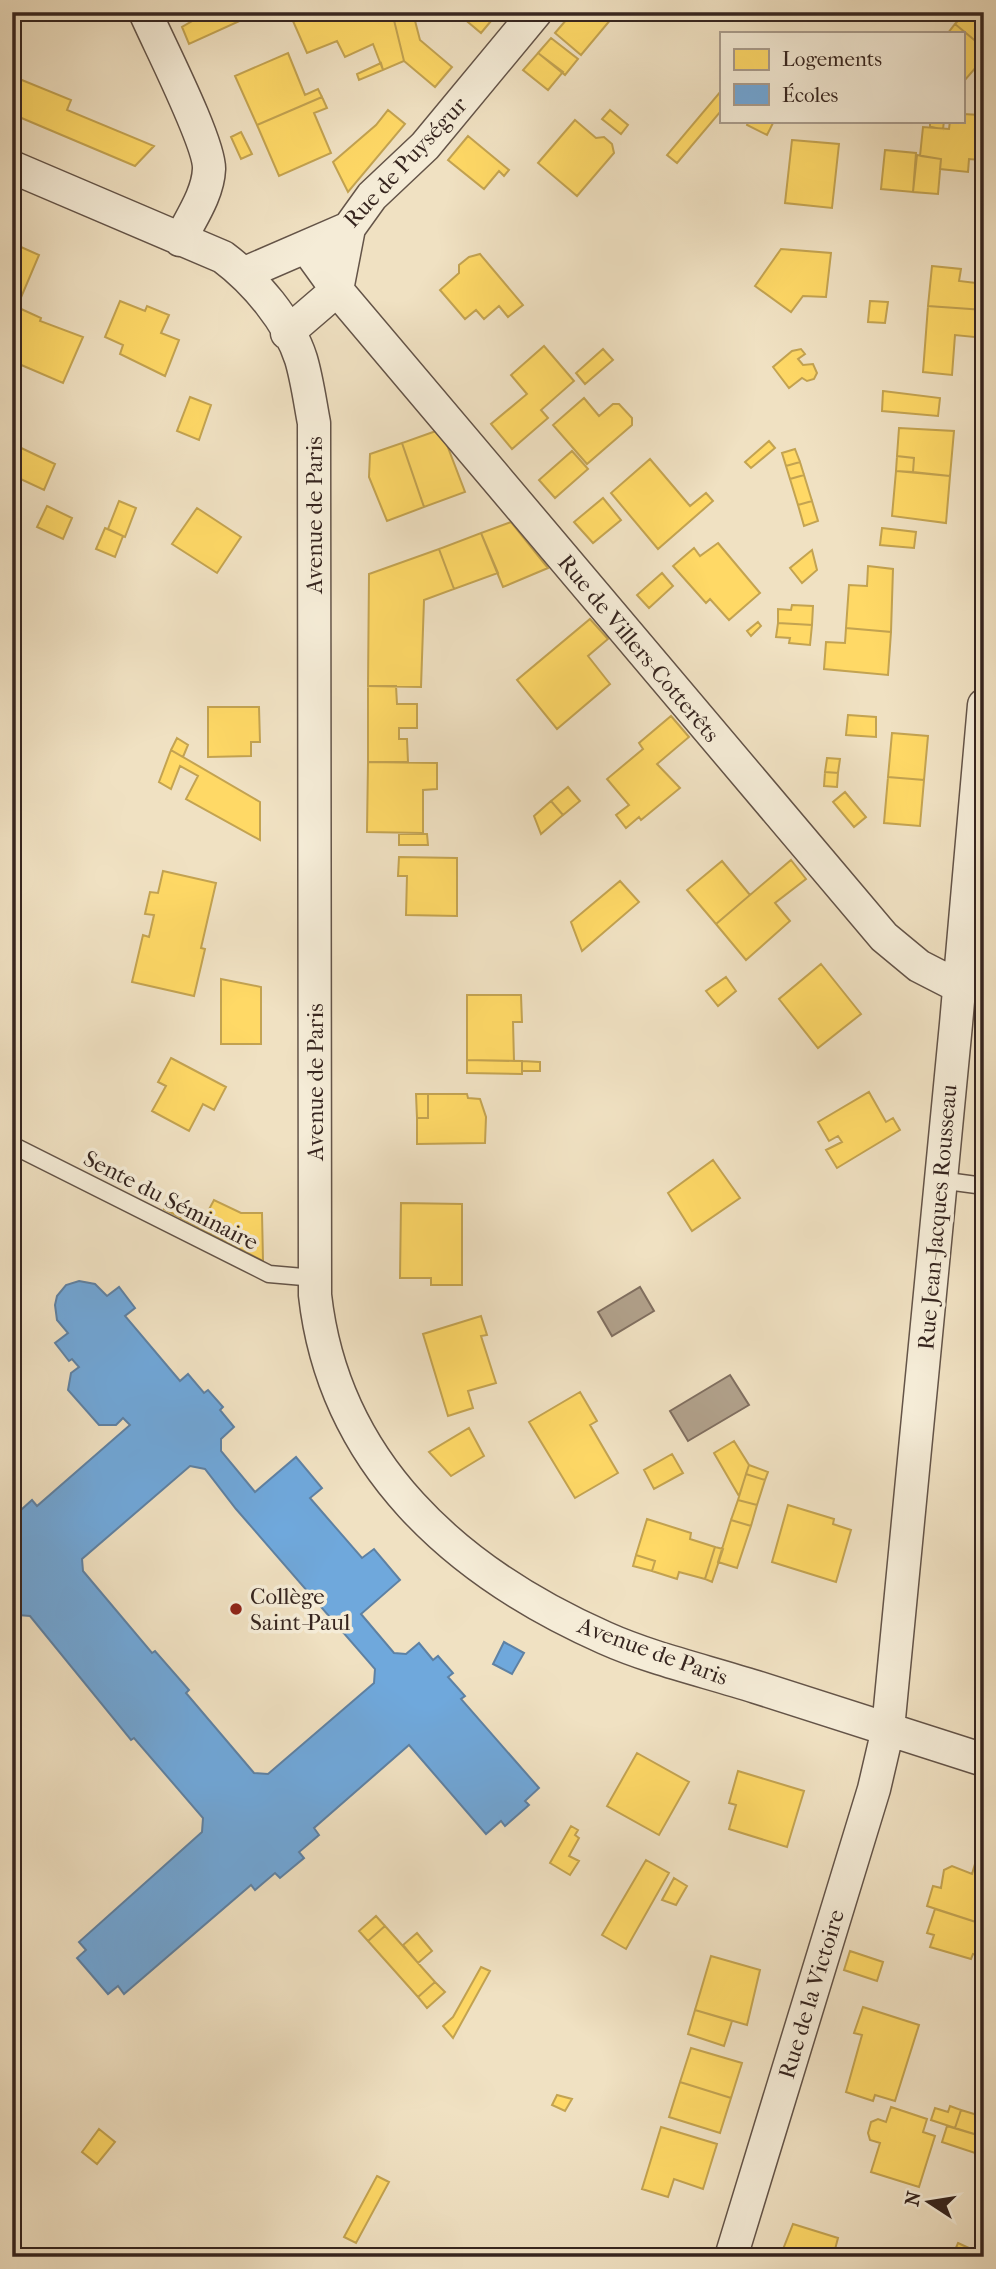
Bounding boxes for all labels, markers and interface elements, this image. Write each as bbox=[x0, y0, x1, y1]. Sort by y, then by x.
legend bbox=[720, 32, 964, 122]
text: Logements bbox=[782, 47, 882, 71]
text: Écoles bbox=[782, 83, 839, 107]
street label: Rue de Puységur bbox=[338, 91, 473, 233]
street label: Avenue de Paris bbox=[301, 436, 328, 595]
street label: Rue de Villers-Cotterêts bbox=[552, 549, 725, 748]
street label: Avenue de Paris bbox=[302, 1003, 329, 1162]
street label: Rue Jean-Jacques Rousseau bbox=[912, 1083, 963, 1351]
street label: Sente du Séminaire bbox=[79, 1145, 263, 1256]
place label: Collège Saint-Paul bbox=[250, 1583, 351, 1636]
marker: Collège Saint-Paul bbox=[228, 1601, 244, 1617]
street label: Avenue de Paris bbox=[573, 1612, 731, 1691]
street label: Rue de la Victoire bbox=[773, 1906, 850, 2082]
north arrow bbox=[894, 2168, 964, 2238]
text: N bbox=[901, 2189, 926, 2208]

